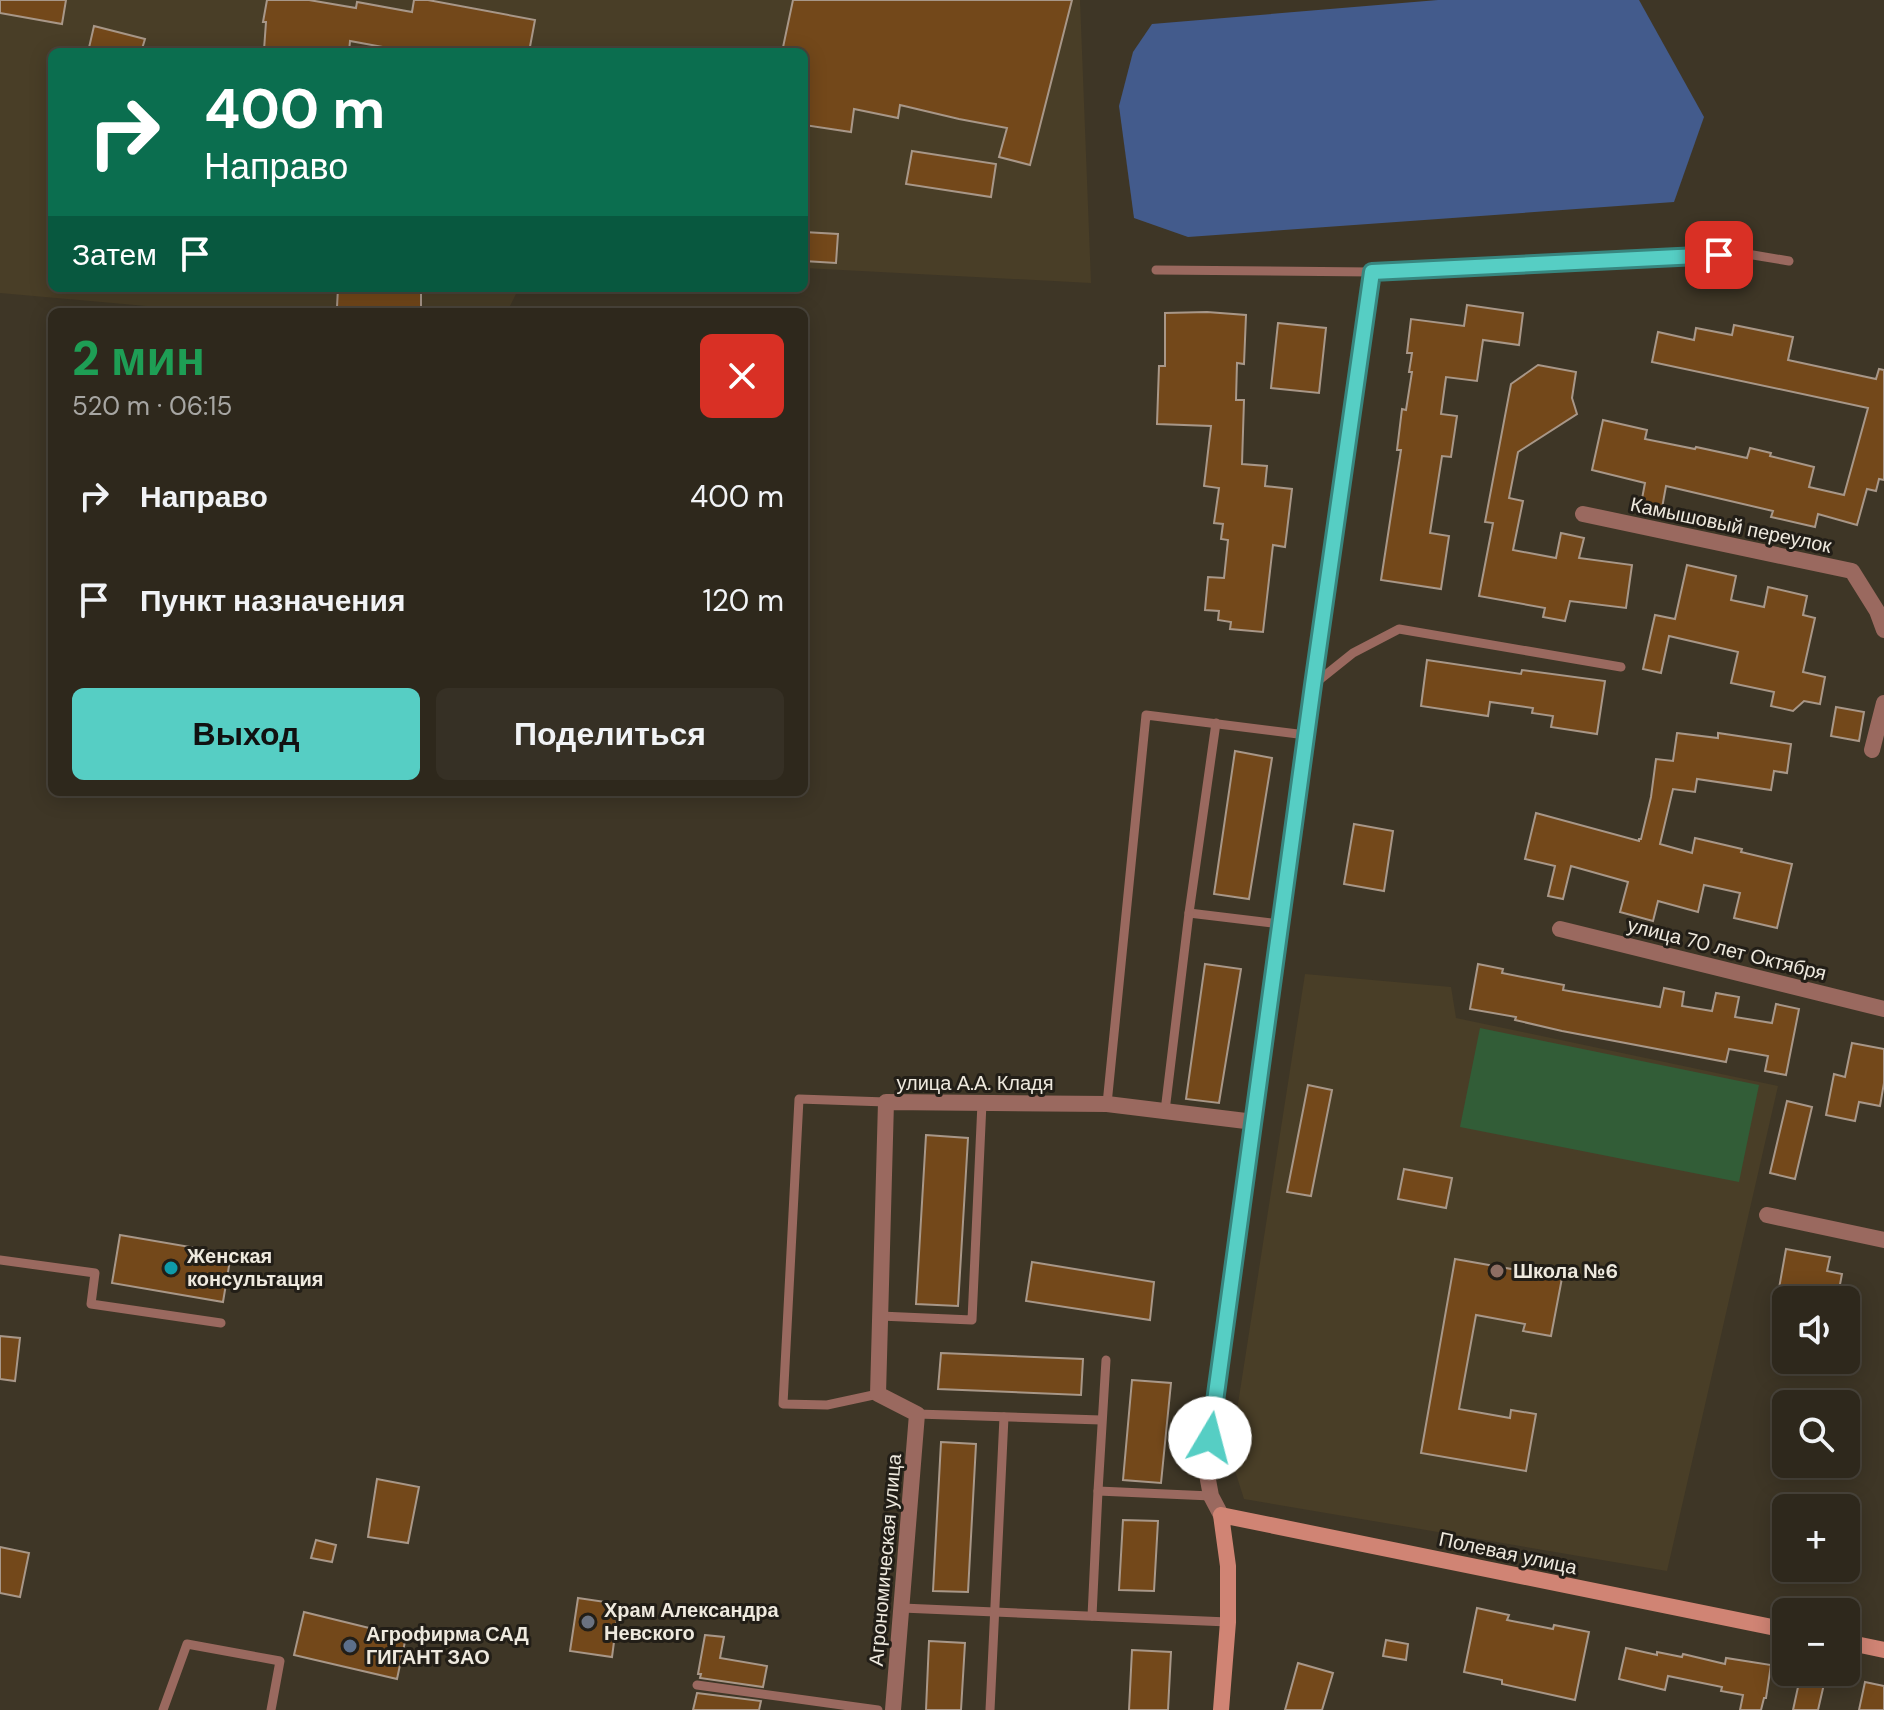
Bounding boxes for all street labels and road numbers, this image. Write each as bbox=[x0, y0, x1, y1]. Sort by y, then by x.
street label: Камышовый переулок bbox=[1628, 491, 1834, 559]
street label: улица 70 лет Октября bbox=[1625, 912, 1829, 986]
street label: улица А.А. Кладя bbox=[896, 1070, 1054, 1096]
street label: Агрономическая улица bbox=[863, 1452, 907, 1667]
street label: Полевая улица bbox=[1437, 1526, 1580, 1581]

